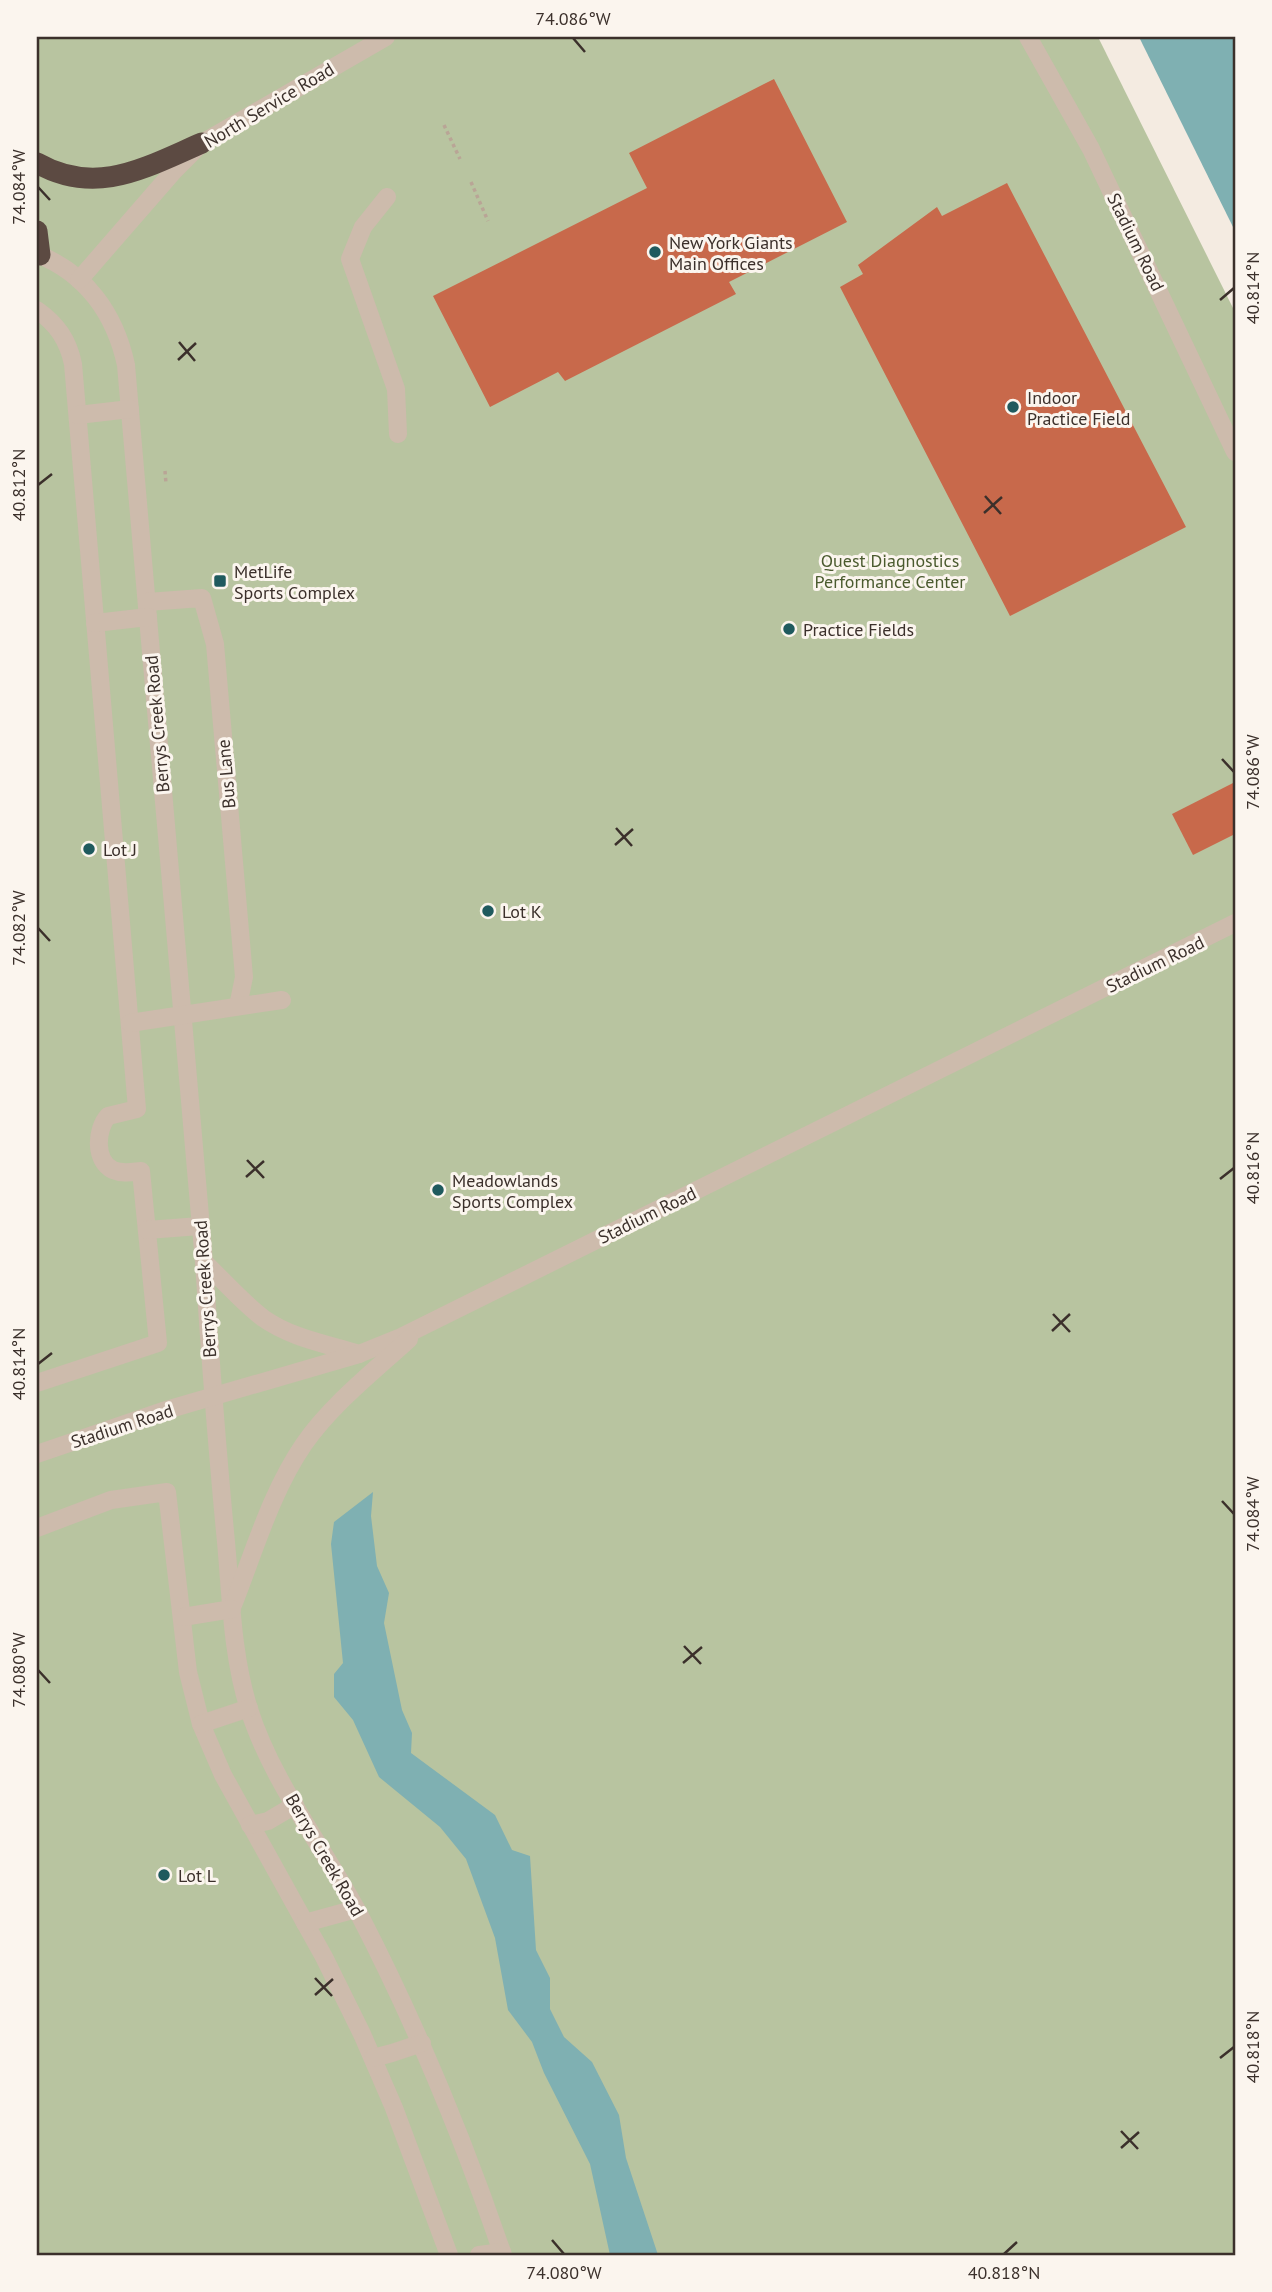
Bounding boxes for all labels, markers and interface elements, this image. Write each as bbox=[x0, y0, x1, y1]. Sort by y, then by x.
text: 74.086°W bbox=[535, 7, 611, 30]
street label: North Service Road bbox=[200, 57, 338, 153]
text: 74.084°W bbox=[7, 149, 30, 225]
street label: Stadium Road bbox=[1102, 189, 1170, 295]
place label: New York Giants Main Offices bbox=[669, 231, 793, 275]
marker: New York Giants Main Offices bbox=[647, 244, 663, 260]
text: 40.814°N bbox=[1241, 252, 1264, 324]
place label: Indoor Practice Field bbox=[1027, 386, 1130, 430]
marker: Indoor Practice Field bbox=[1005, 399, 1021, 415]
text: 40.812°N bbox=[7, 449, 30, 521]
park label: Quest Diagnostics Performance Center bbox=[815, 549, 965, 593]
place label: MetLife Sports Complex bbox=[234, 560, 355, 604]
marker: MetLife Sports Complex bbox=[212, 573, 228, 589]
place label: Practice Fields bbox=[803, 618, 914, 641]
marker: Practice Fields bbox=[781, 621, 797, 637]
street label: Berrys Creek Road bbox=[140, 654, 174, 794]
text: 74.086°W bbox=[1241, 734, 1264, 810]
street label: Bus Lane bbox=[212, 738, 240, 810]
place label: Lot J bbox=[103, 838, 137, 861]
marker: Lot J bbox=[81, 841, 97, 857]
text: 74.082°W bbox=[7, 890, 30, 966]
place label: Lot K bbox=[502, 900, 542, 923]
marker: Lot K bbox=[480, 903, 496, 919]
street label: Stadium Road bbox=[1102, 930, 1208, 998]
text: 40.816°N bbox=[1241, 1132, 1264, 1204]
place label: Meadowlands Sports Complex bbox=[452, 1169, 573, 1213]
street label: Stadium Road bbox=[594, 1181, 700, 1249]
marker: Meadowlands Sports Complex bbox=[430, 1182, 446, 1198]
street label: Berrys Creek Road bbox=[189, 1219, 221, 1359]
text: 40.814°N bbox=[7, 1328, 30, 1400]
street label: Stadium Road bbox=[68, 1399, 176, 1453]
text: 74.084°W bbox=[1241, 1476, 1264, 1552]
text: 74.080°W bbox=[7, 1632, 30, 1708]
street label: Berrys Creek Road bbox=[281, 1790, 369, 1920]
place label: Lot L bbox=[178, 1864, 216, 1887]
marker: Lot L bbox=[156, 1867, 172, 1883]
text: 40.818°N bbox=[1241, 2011, 1264, 2083]
text: 74.080°W bbox=[526, 2261, 602, 2284]
text: 40.818°N bbox=[968, 2261, 1040, 2284]

